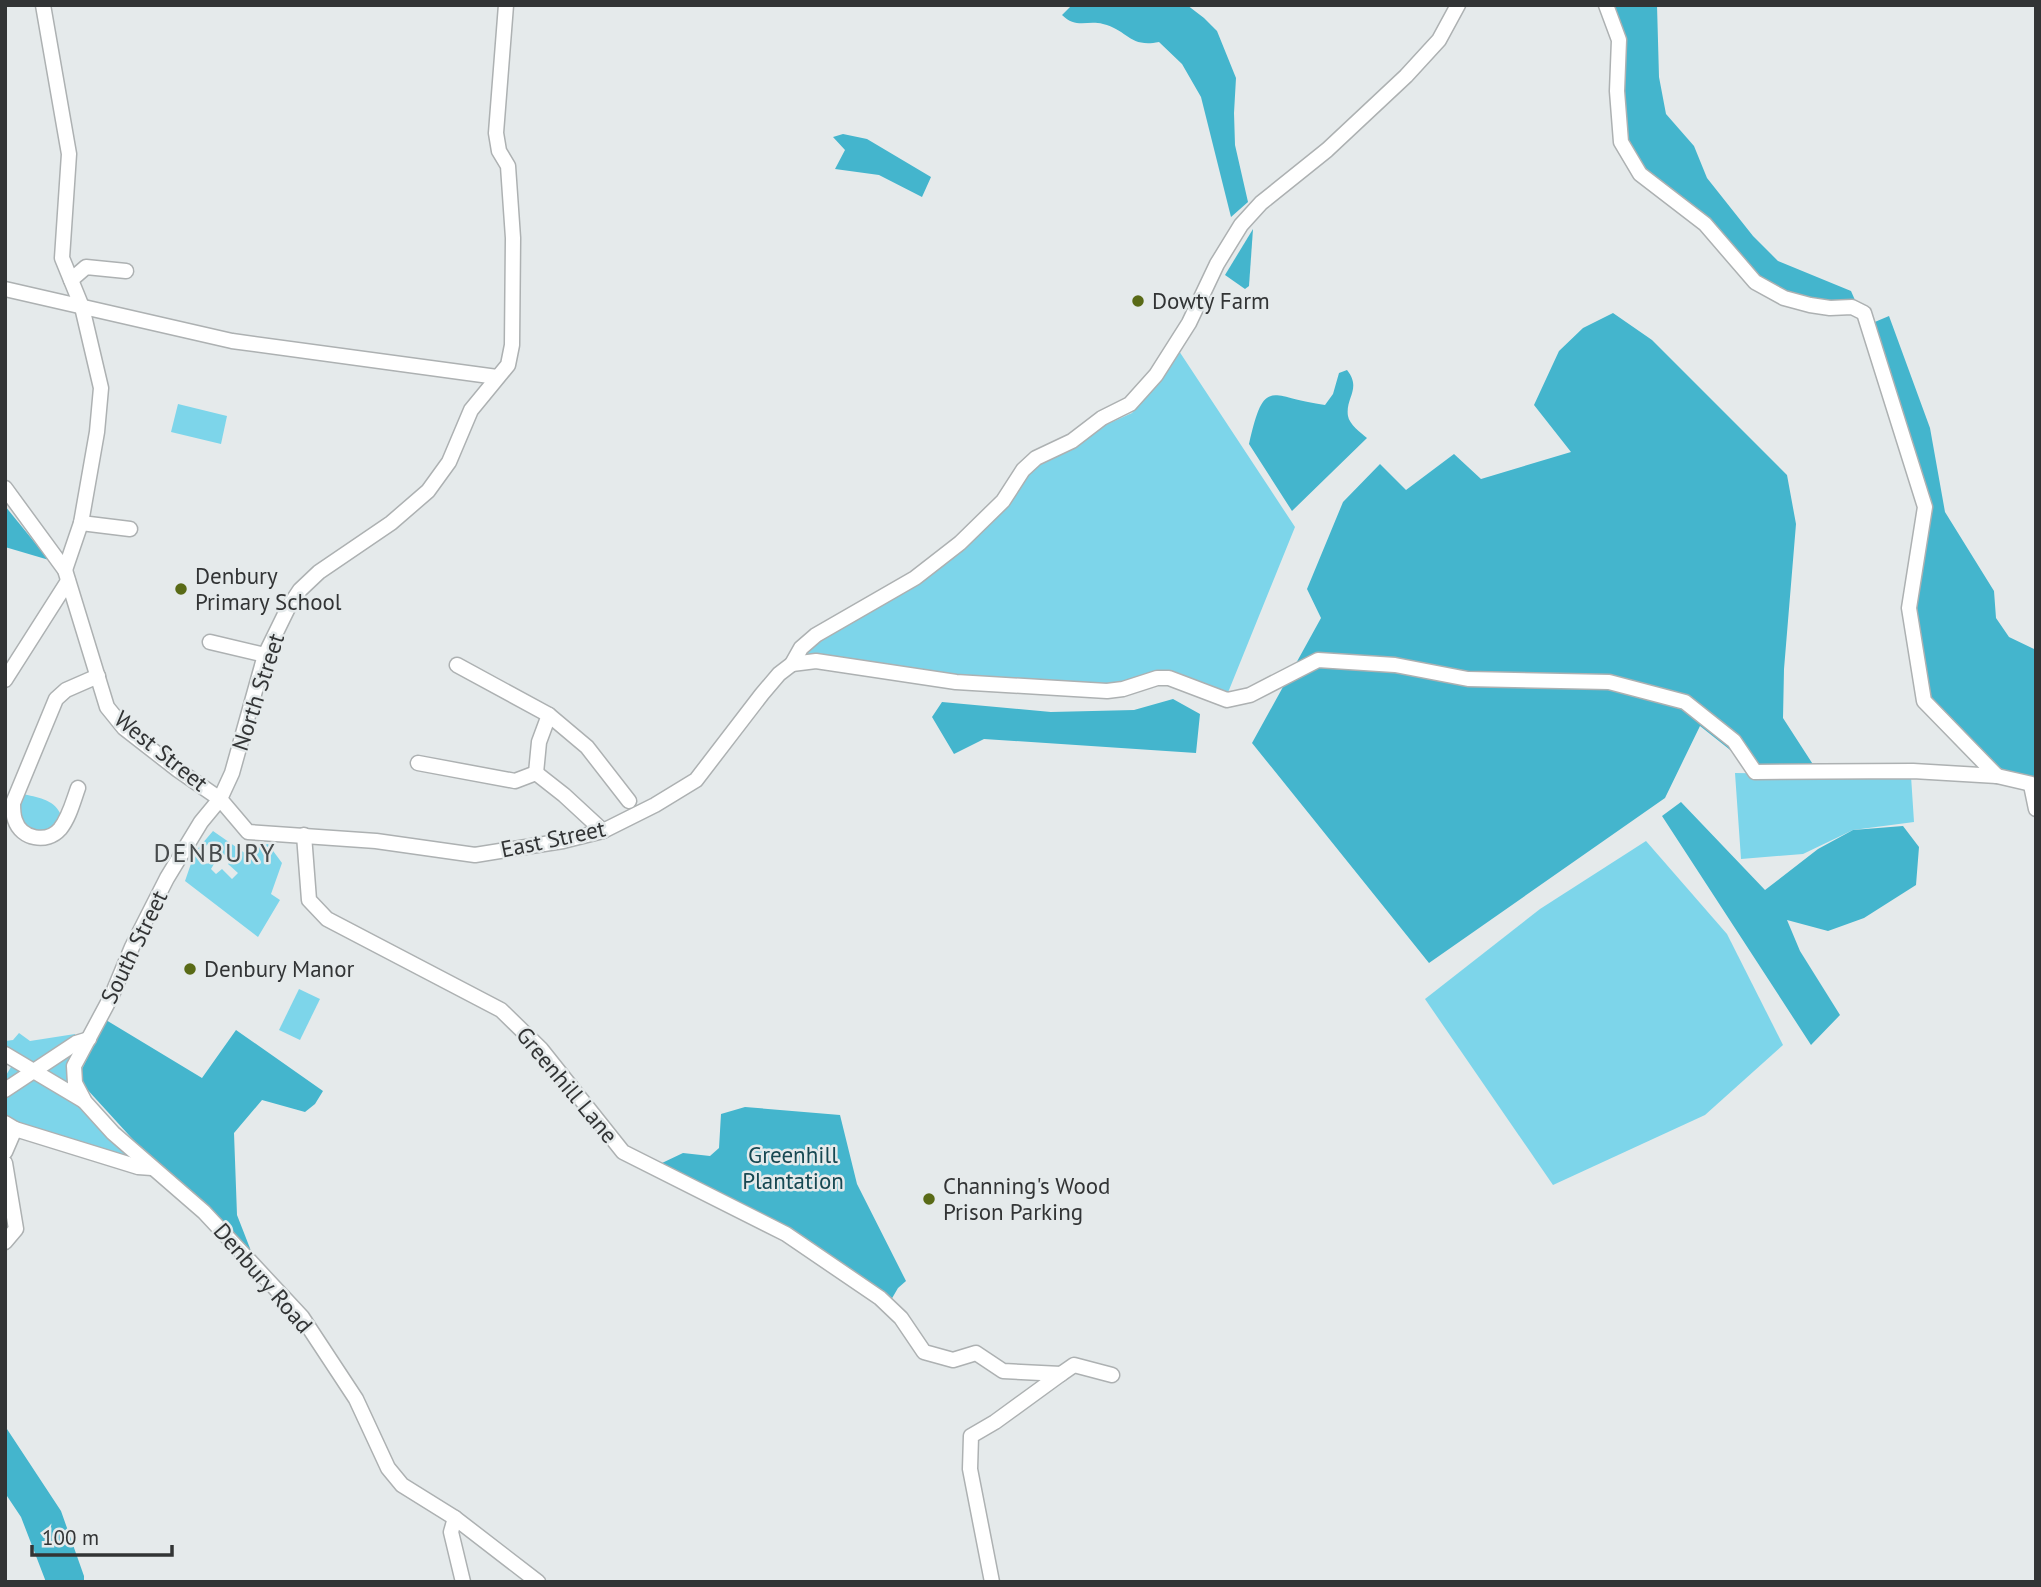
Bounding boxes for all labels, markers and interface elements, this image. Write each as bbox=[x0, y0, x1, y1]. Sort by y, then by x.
place label: Dowty Farm bbox=[1152, 286, 1270, 315]
marker: Dowty Farm bbox=[1130, 293, 1146, 309]
place label: Denbury Primary School bbox=[195, 561, 342, 616]
marker: Denbury Primary School bbox=[173, 581, 189, 597]
street label: North Street bbox=[225, 629, 290, 754]
street label: West Street bbox=[109, 704, 214, 797]
street label: East Street bbox=[498, 813, 608, 864]
district label: DENBURY bbox=[154, 836, 277, 869]
street label: South Street bbox=[94, 885, 173, 1008]
place label: Denbury Manor bbox=[204, 954, 354, 983]
marker: Denbury Manor bbox=[182, 961, 198, 977]
street label: Greenhill Lane bbox=[510, 1021, 624, 1149]
park label: Greenhill Plantation bbox=[742, 1140, 844, 1195]
place label: Channing's Wood Prison Parking bbox=[943, 1171, 1110, 1226]
marker: Channing's Wood Prison Parking bbox=[921, 1191, 937, 1207]
street label: Denbury Road bbox=[208, 1217, 319, 1339]
scale bar bbox=[32, 1514, 172, 1558]
text: 100 m bbox=[42, 1524, 99, 1551]

